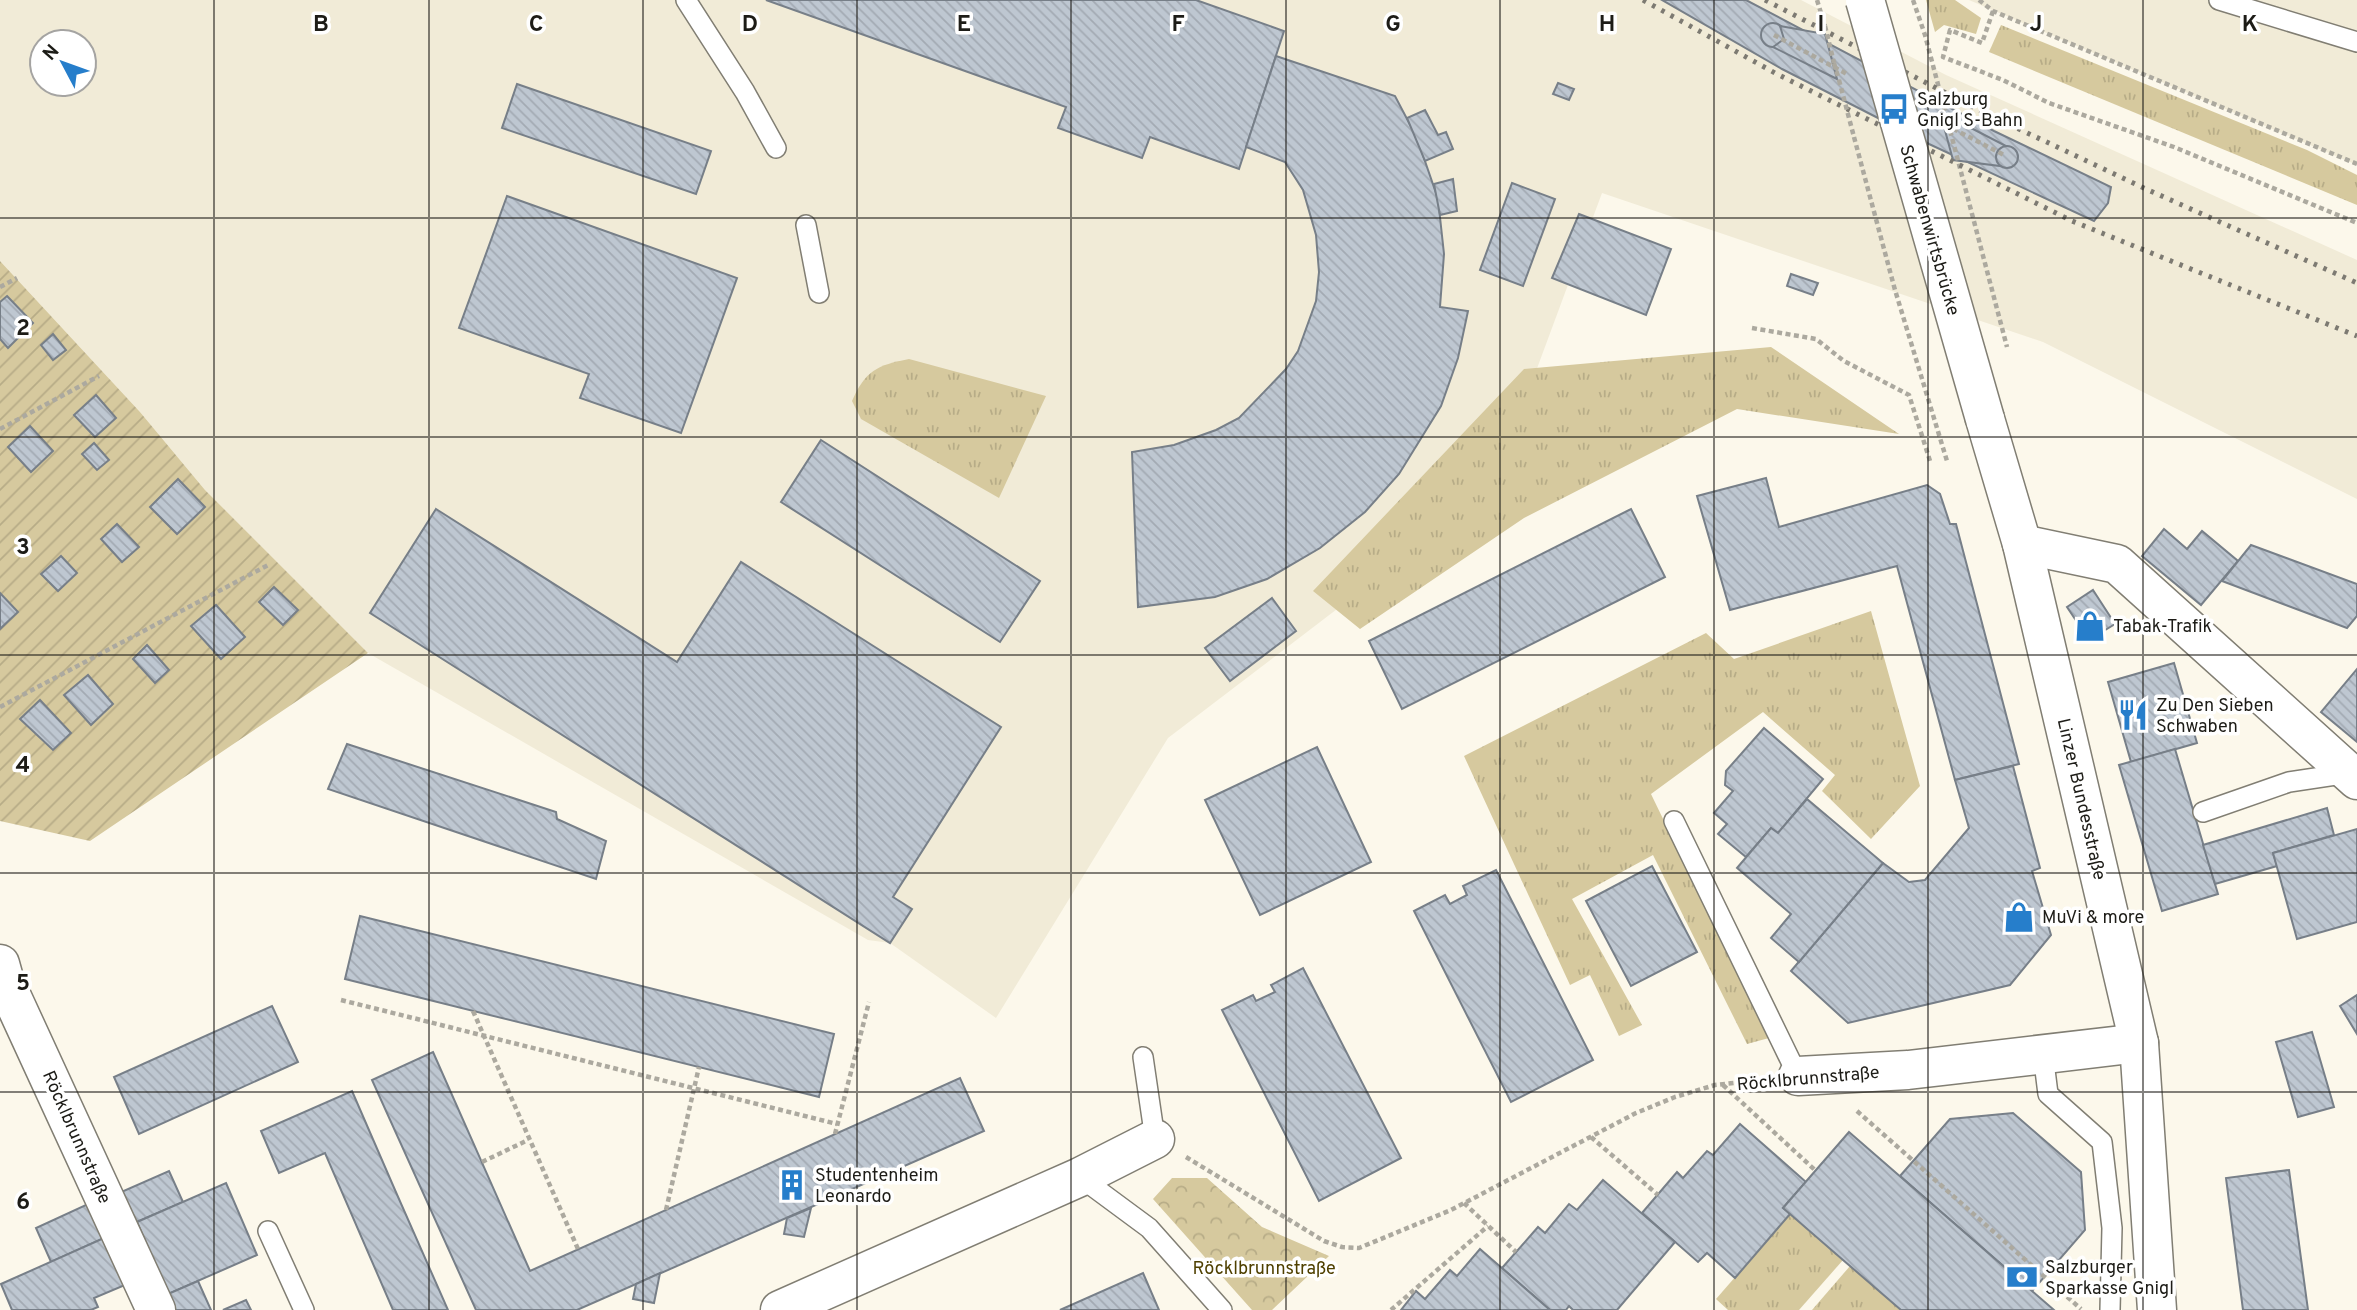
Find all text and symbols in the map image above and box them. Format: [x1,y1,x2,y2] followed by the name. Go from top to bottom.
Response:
[313,11,329,40] text: B
[529,11,543,40] text: C
[742,11,758,40] text: D
[957,11,971,40] text: E
[1171,11,1185,40] text: F
[1385,11,1401,40] text: G
[1599,11,1615,40] text: H
[1818,11,1824,40] text: I
[2030,11,2042,40] text: J
[2242,11,2258,40] text: K
[28,28,98,98] north arrow
[38,40,65,66] text: N
[1917,89,2023,133] place label: Salzburg Gnigl S-Bahn
[1877,92,1911,126] bus stop icon: Salzburg Gnigl S-Bahn
[1893,142,1964,318] street label: Schwabenwirtsbrücke
[16,315,30,344] text: 2
[16,534,30,563] text: 3
[2073,609,2107,643] shop icon: Tabak-Trafik
[2113,616,2212,639] place label: Tabak-Trafik
[2156,695,2274,739] place label: Zu Den Sieben Schwaben
[2116,698,2150,732] restaurant icon: Zu Den Sieben Schwaben
[2051,716,2110,883] street label: Linzer Bundesstraße
[16,752,30,781] text: 4
[2002,900,2036,934] shop icon: MuVi & more
[2042,907,2144,930] place label: MuVi & more
[16,970,30,999] text: 5
[1736,1062,1880,1097] street label: Röcklbrunnstraße
[36,1067,115,1208] street label: Röcklbrunnstraße
[815,1165,938,1209] place label: Studentenheim Leonardo
[775,1168,809,1202] building icon: Studentenheim Leonardo
[16,1189,30,1218] text: 6
[2045,1257,2174,1301] place label: Salzburger Sparkasse Gnigl
[1192,1258,1336,1281] park label: Röcklbrunnstraße
[2005,1260,2039,1294] bank icon: Salzburger Sparkasse Gnigl

